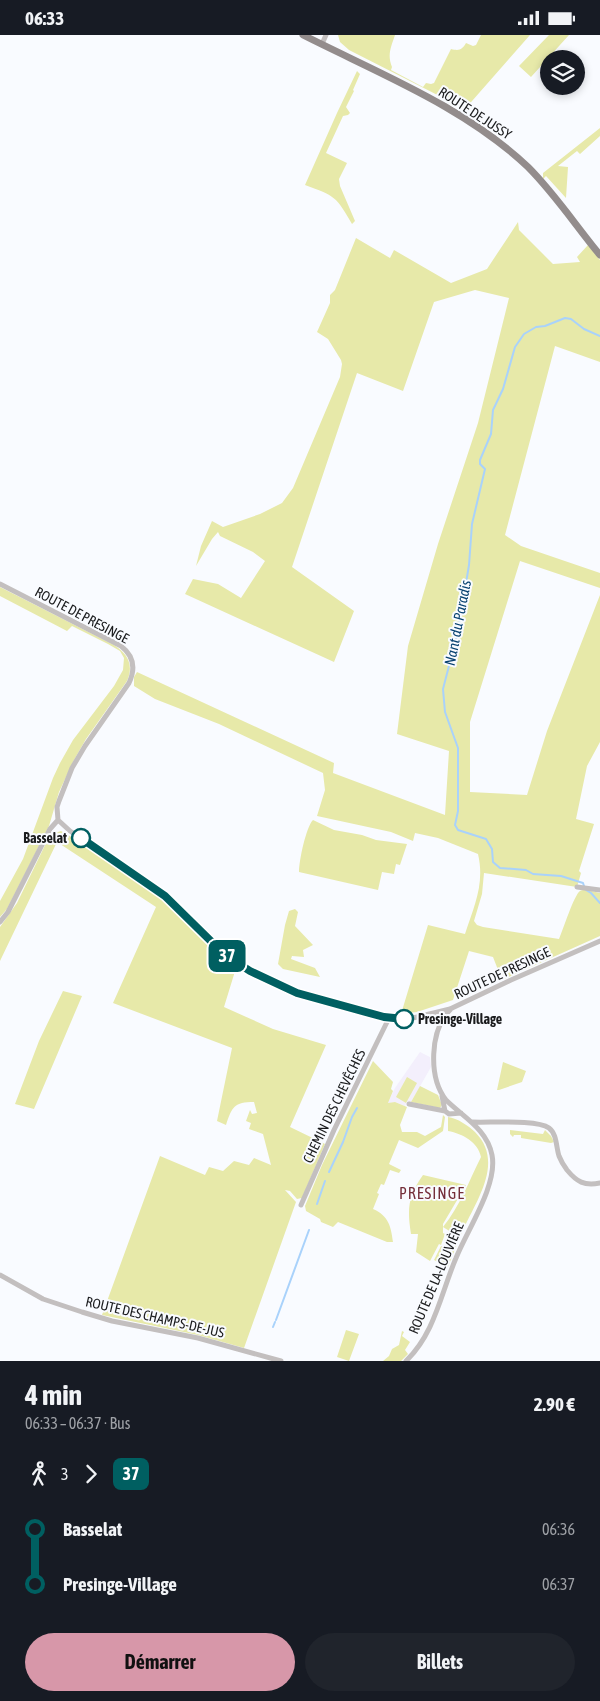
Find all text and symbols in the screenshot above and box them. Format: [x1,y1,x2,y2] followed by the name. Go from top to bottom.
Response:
[25,7,64,29] text: 06:33
[540,50,585,95] map controls
[540,50,585,95] button: layers
[436,83,515,143] street label: ROUTE DE JUSSY
[441,579,474,667] water label: Nant du Paradis
[32,584,132,646] street label: ROUTE DE PRESINGE
[71,828,91,848] marker: Basselat
[23,830,67,846] place label: Basselat
[204,940,250,972] line badge: 37
[452,944,553,1002] street label: ROUTE DE PRESINGE
[219,945,235,966] text: 37
[394,1009,414,1029] marker: Presinge-Village
[418,1011,502,1027] place label: Presinge-Village
[299,1046,369,1166] street label: CHEMIN DES CHEVÊCHES
[399,1184,465,1202] district label: PRESINGE
[405,1220,467,1336] street label: ROUTE DE LA-LOUVIÈRE
[84,1293,226,1341] street label: ROUTE DES CHAMPS-DE-JUS
[25,1379,82,1411] text: 4 min
[534,1393,575,1415] text: 2.90 €
[25,1414,130,1432] text: 06:33 – 06:37 · Bus
[25,1460,53,1488] icon: walk
[77,1460,105,1488] icon: forward
[123,1463,139,1484] text: 37
[61,1465,69,1483] text: 3
[63,1518,122,1540] text: Basselat
[542,1520,575,1538] text: 06:36
[63,1573,177,1595] text: Presinge-Village
[542,1575,575,1593] text: 06:37
[25,1633,295,1691] button: Démarrer
[305,1633,575,1691] button: Billets

